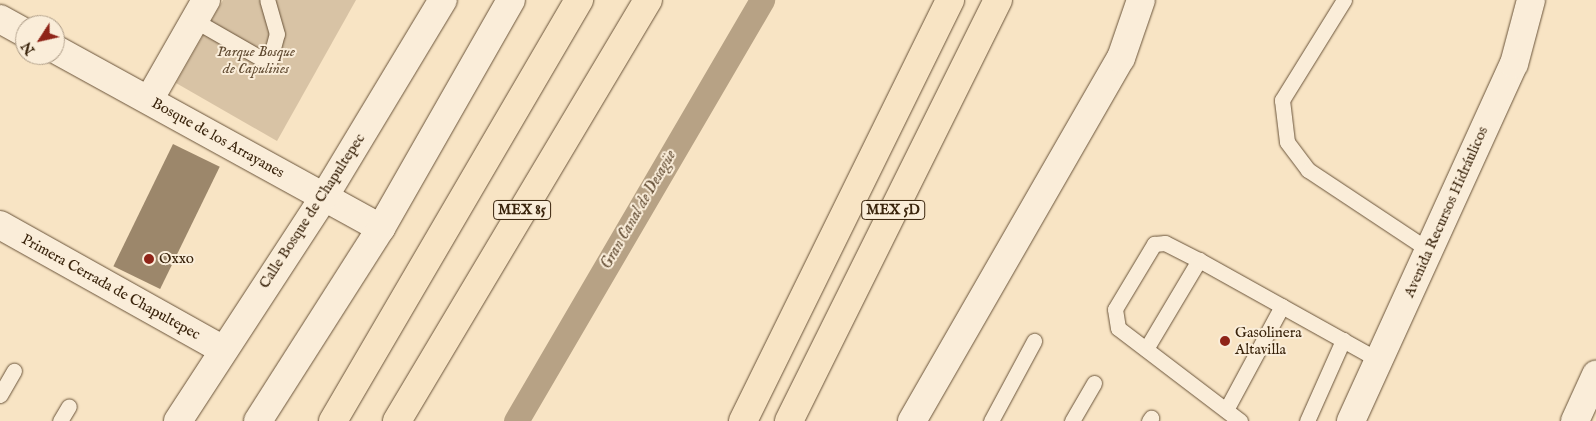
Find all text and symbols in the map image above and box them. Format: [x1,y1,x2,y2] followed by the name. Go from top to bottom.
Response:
[15,15,65,65] north arrow
[18,38,39,58] text: N
[217,42,295,77] park label: Parque Bosque de Capulines
[149,94,287,182] street label: Bosque de los Arrayanes
[1400,124,1492,300] street label: Avenida Recursos Hidráulicos
[255,130,369,292] street label: Calle Bosque de Chapultepec
[597,147,681,273] water label: Gran Canal de Desagüe
[492,198,552,222] road number: MEX 85
[860,198,926,222] road number: MEX 5D
[19,230,203,344] street label: Primera Cerrada de Chapultepec
[159,250,194,268] place label: Oxxo
[143,253,155,265] marker: Oxxo
[1235,323,1302,358] place label: Gasolinera Altavilla
[1219,335,1231,347] marker: Gasolinera Altavilla

